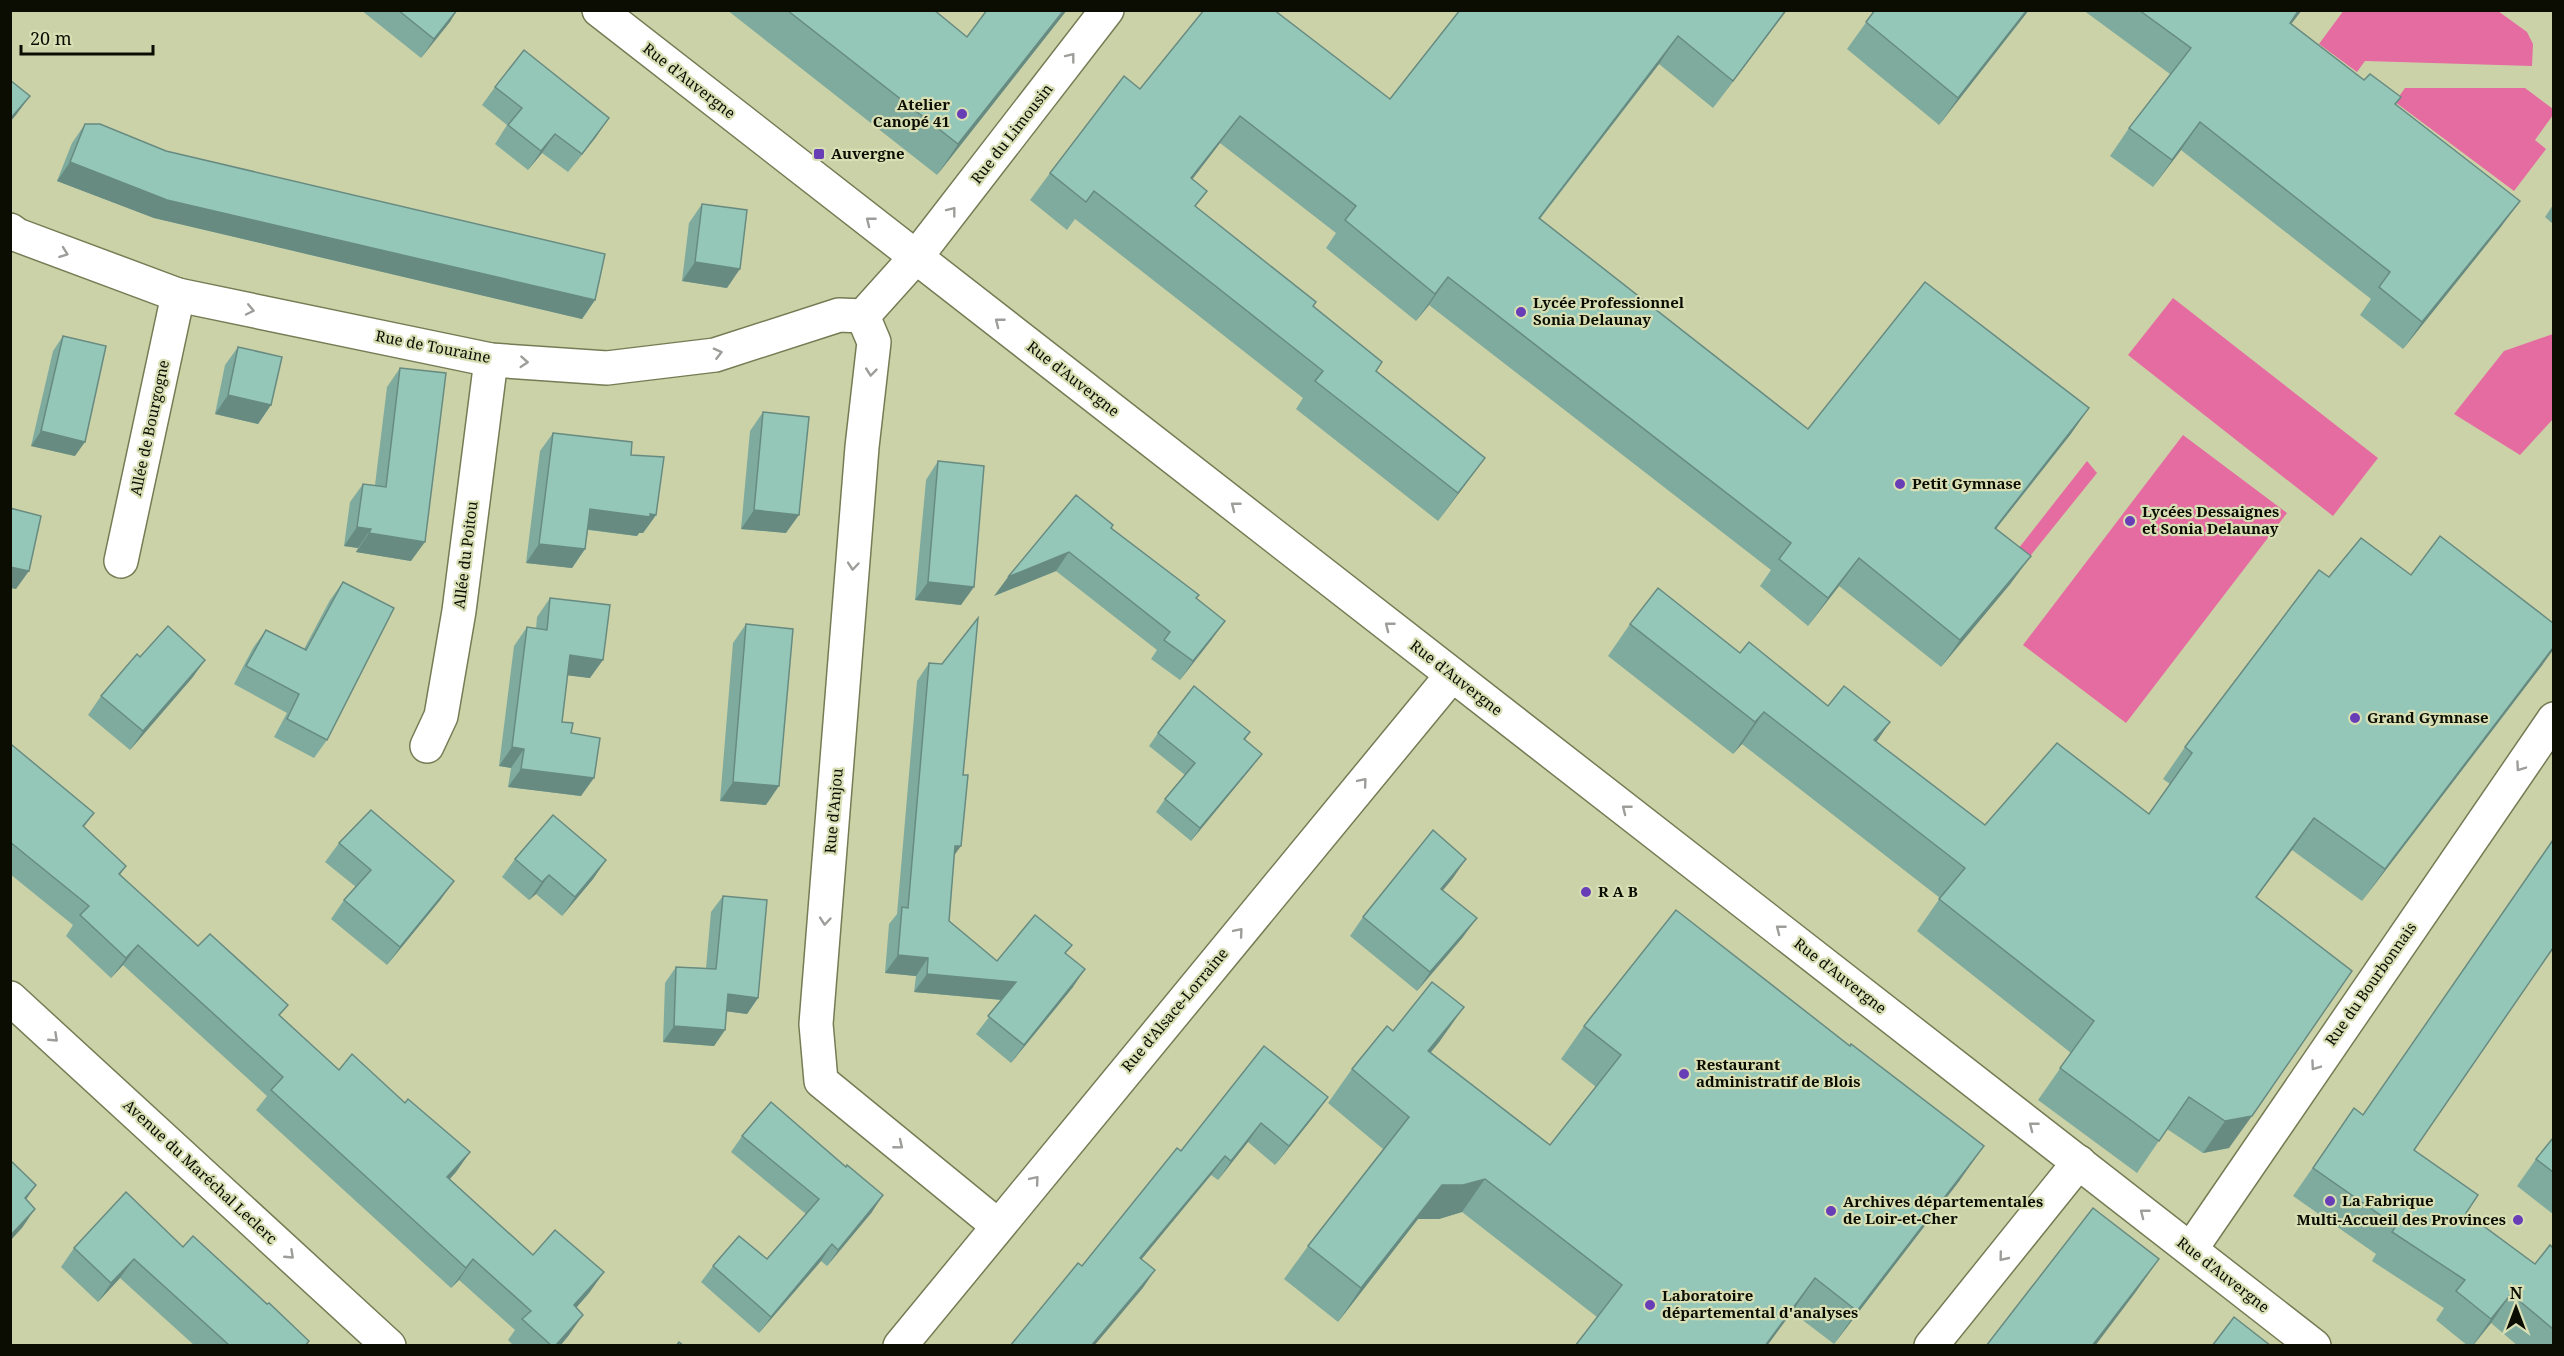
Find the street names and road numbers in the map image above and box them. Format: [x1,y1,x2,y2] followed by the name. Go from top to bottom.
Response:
[639,38,740,123] street label: Rue d'Auvergne
[966,79,1057,187] street label: Rue du Limousin
[374,325,492,367] street label: Rue de Touraine
[1023,336,1124,421] street label: Rue d'Auvergne
[125,358,173,498] street label: Allée de Bourgogne
[448,499,482,610] street label: Allée du Poitou
[1406,635,1507,720] street label: Rue d'Auvergne
[819,767,847,854] street label: Rue d'Anjou
[2320,918,2420,1049] street label: Rue du Bourbonnais
[1790,933,1891,1018] street label: Rue d'Auvergne
[1116,943,1232,1075] street label: Rue d'Alsace-Lorraine
[119,1095,282,1248] street label: Avenue du Maréchal Leclerc
[2173,1232,2274,1317] street label: Rue d'Auvergne

